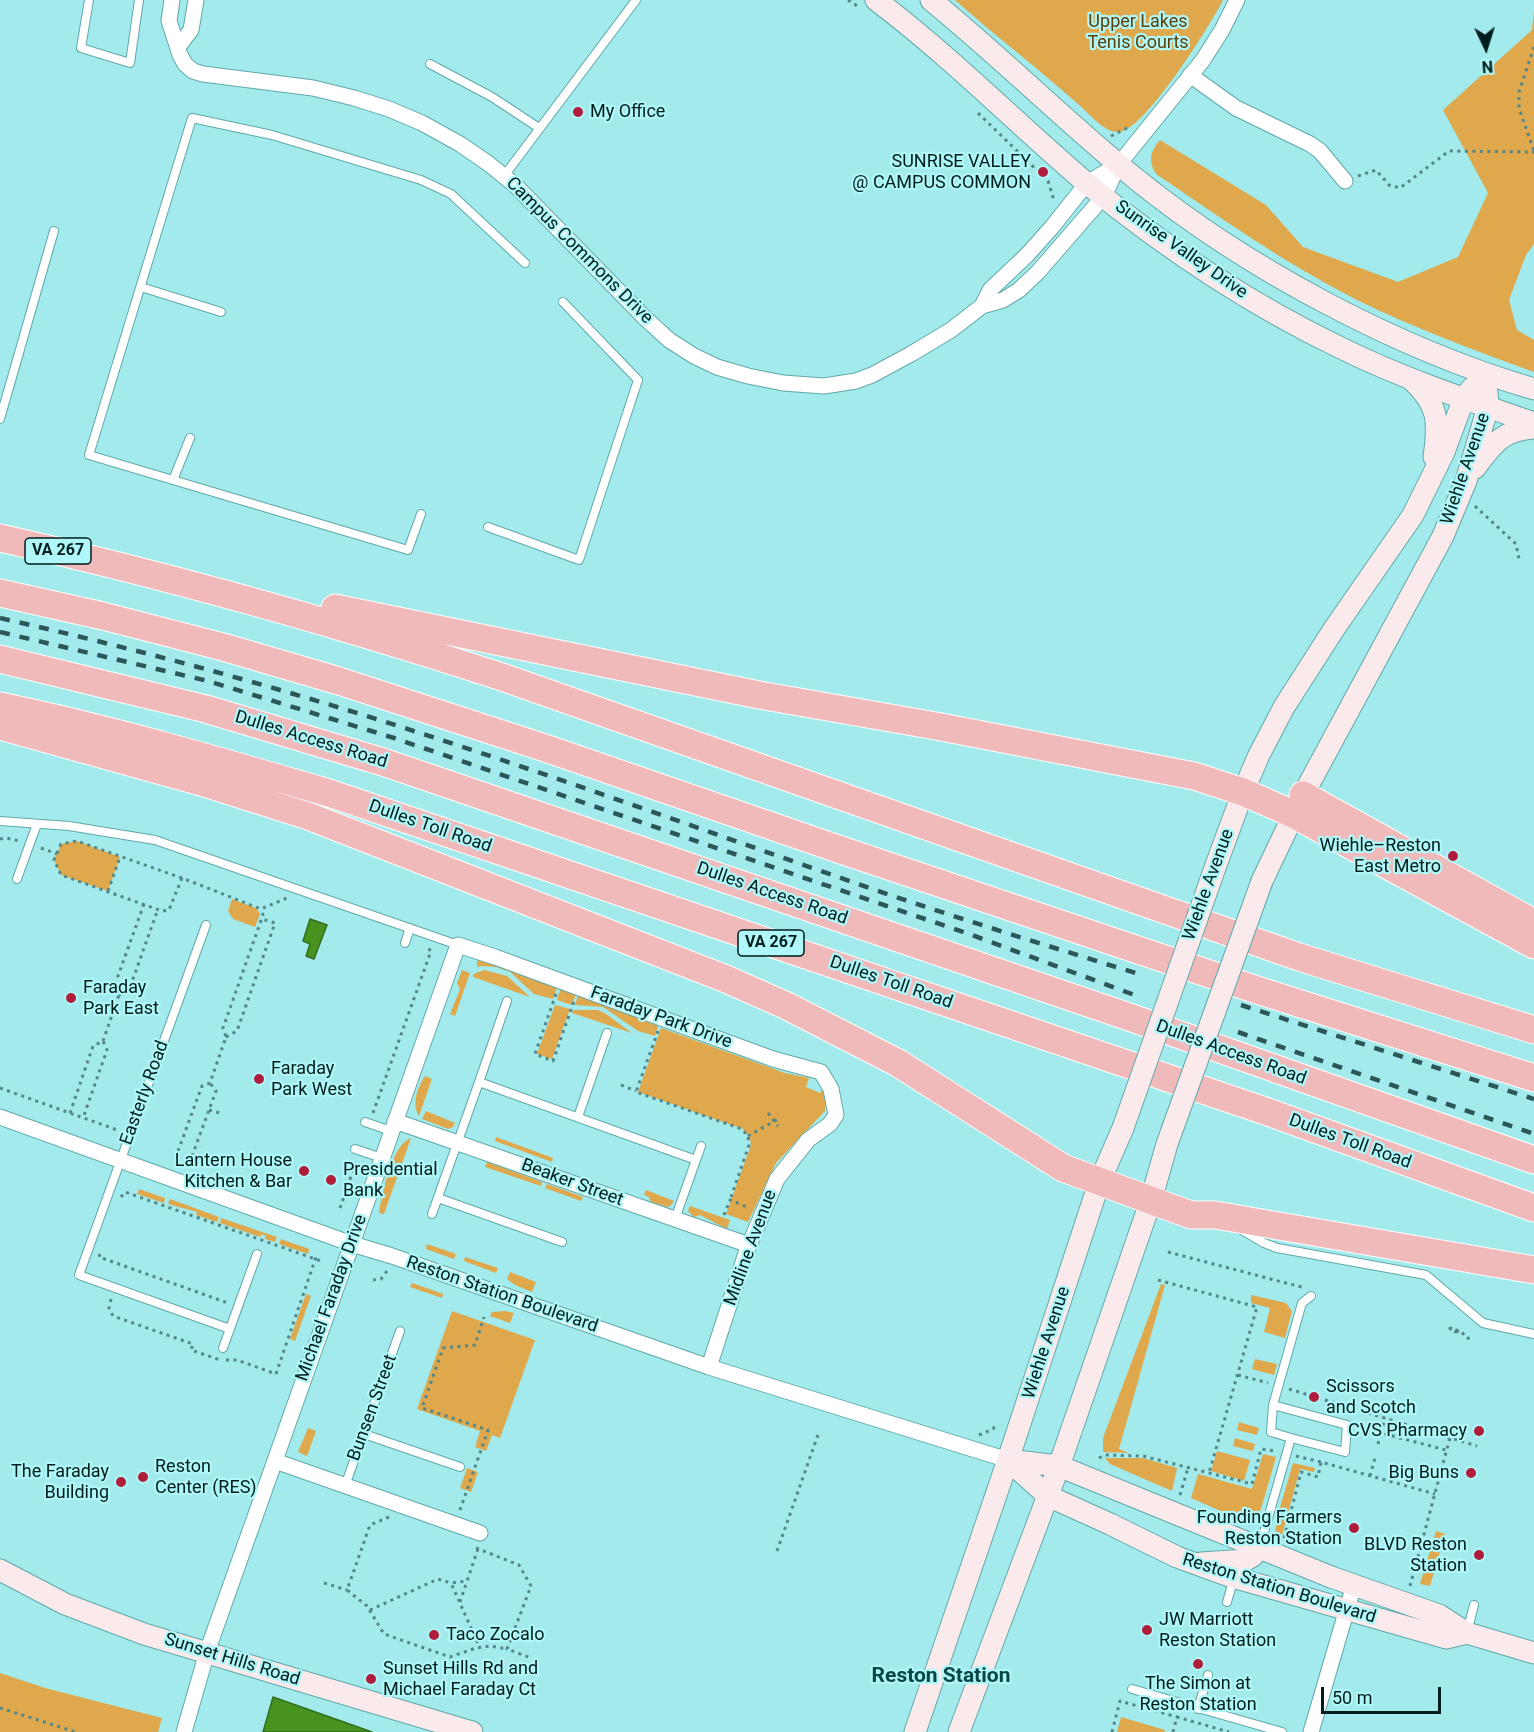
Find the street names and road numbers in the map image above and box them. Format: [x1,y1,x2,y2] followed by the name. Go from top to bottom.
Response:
[501,173,657,329] street label: Campus Commons Drive
[1111,196,1251,304] street label: Sunrise Valley Drive
[1437,410,1495,528] street label: Wiehle Avenue
[25,538,91,564] road number: VA 267
[232,707,390,773] street label: Dulles Access Road
[366,796,494,858] street label: Dulles Toll Road
[1179,826,1239,944] street label: Wiehle Avenue
[694,858,850,930] street label: Dulles Access Road
[738,930,804,956] road number: VA 267
[827,952,955,1014] street label: Dulles Toll Road
[587,982,735,1054] street label: Faraday Park Drive
[1153,1016,1309,1090] street label: Dulles Access Road
[116,1038,174,1148] street label: Easterly Road
[1286,1110,1414,1174] street label: Dulles Toll Road
[518,1155,626,1211] street label: Beaker Street
[720,1187,782,1309] street label: Midline Avenue
[292,1212,372,1384] street label: Michael Faraday Drive
[403,1252,601,1338] street label: Reston Station Boulevard
[1019,1284,1075,1402] street label: Wiehle Avenue
[344,1352,402,1464] street label: Bunsen Street
[1180,1549,1378,1629] street label: Reston Station Boulevard
[162,1629,302,1691] street label: Sunset Hills Road

